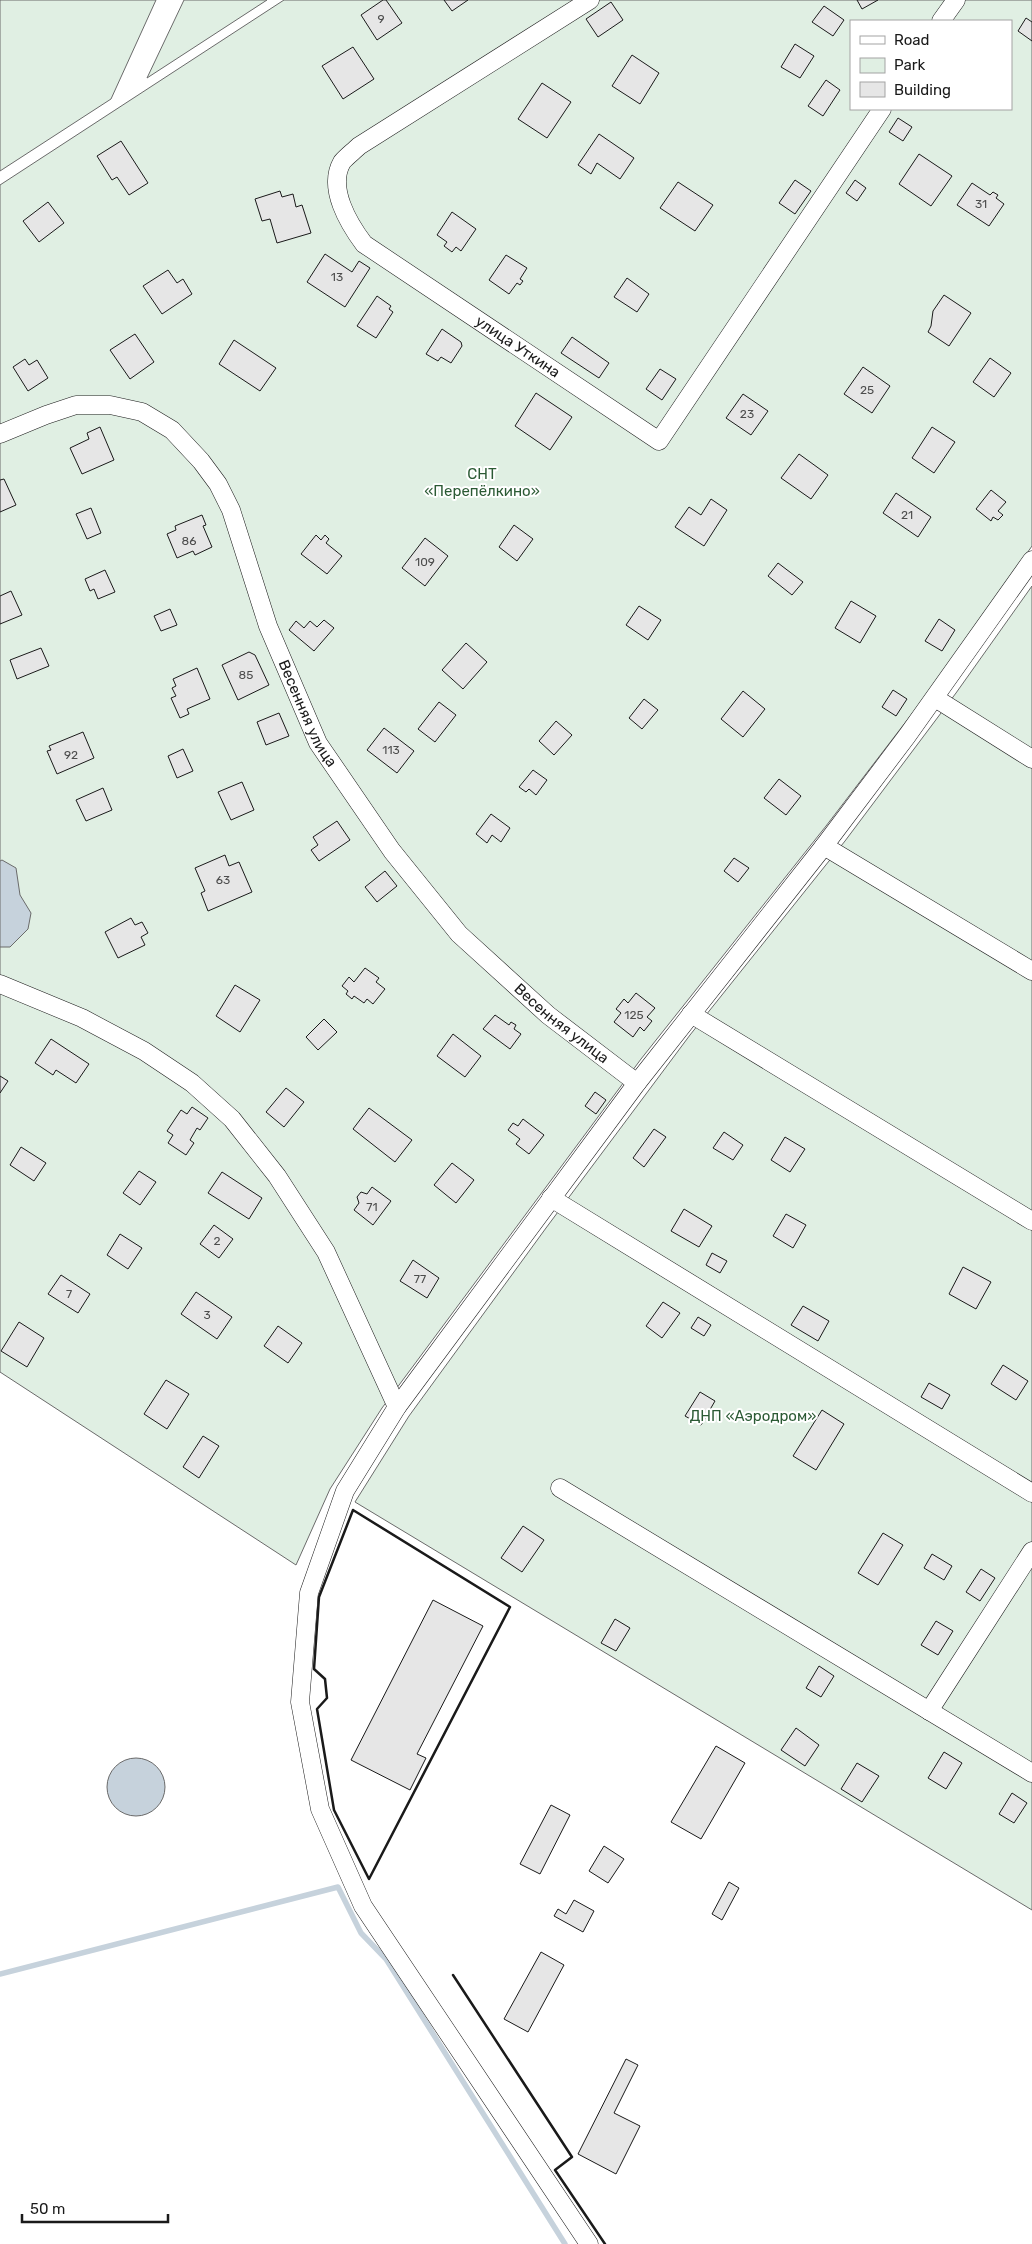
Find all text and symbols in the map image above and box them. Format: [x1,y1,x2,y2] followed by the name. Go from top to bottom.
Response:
[377,12,385,26] house number: 9
[850,20,1012,110] legend
[894,31,930,49] text: Road
[894,56,925,74] text: Park
[894,81,951,99] text: Building
[975,197,987,211] house number: 31
[331,270,343,284] house number: 13
[472,312,564,381] street label: улица Уткина
[860,383,874,397] house number: 25
[740,407,754,421] house number: 23
[424,465,540,500] park label: СНТ «Перепёлкино»
[901,508,913,522] house number: 21
[182,534,196,548] house number: 86
[415,555,435,569] house number: 109
[275,657,341,770] street label: Весенняя улица
[239,668,253,682] house number: 85
[382,743,400,757] house number: 113
[64,748,78,762] house number: 92
[216,873,230,887] house number: 63
[511,980,612,1067] street label: Весенняя улица
[624,1008,644,1022] house number: 125
[366,1200,378,1214] house number: 71
[213,1234,221,1248] house number: 2
[414,1272,426,1286] house number: 77
[66,1287,72,1301] house number: 7
[203,1308,211,1322] house number: 3
[690,1407,816,1425] park label: ДНП «Аэродром»
[22,2192,169,2224] scale bar
[30,2200,65,2218] text: 50 m

